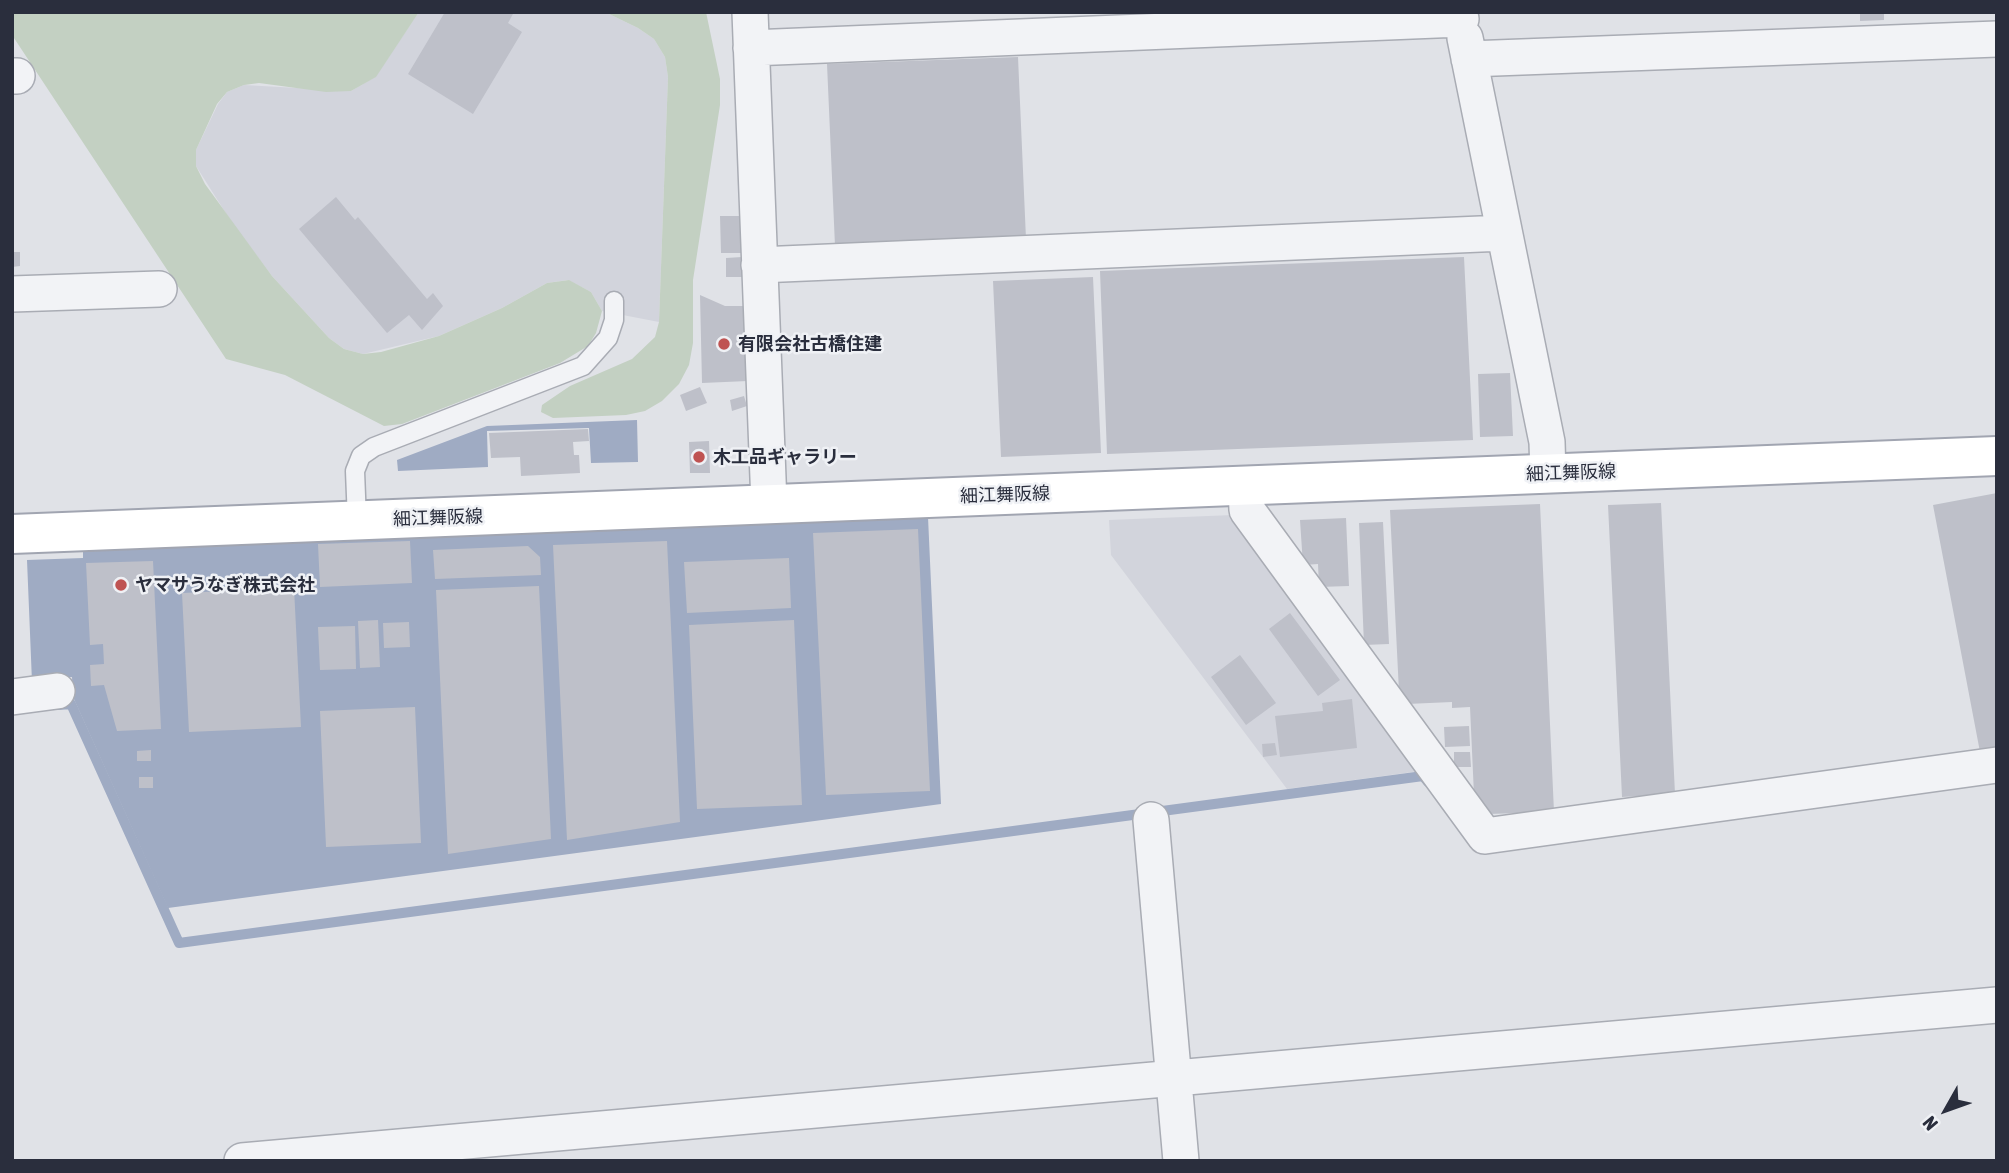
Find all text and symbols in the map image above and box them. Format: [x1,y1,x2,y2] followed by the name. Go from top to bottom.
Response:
[738,333,882,355] place label: 有限会社古橋住建
[716,336,732,352] marker: 有限会社古橋住建
[713,446,857,468] place label: 木工品ギャラリー
[691,449,707,465] marker: 木工品ギャラリー
[1526,461,1616,485] street label: 細江舞阪線
[960,483,1050,507] street label: 細江舞阪線
[393,506,483,530] street label: 細江舞阪線
[135,574,315,596] place label: ヤマサうなぎ株式会社
[113,577,129,593] marker: ヤマサうなぎ株式会社
[1911,1075,1981,1145] north arrow
[1918,1112,1942,1135] text: N

